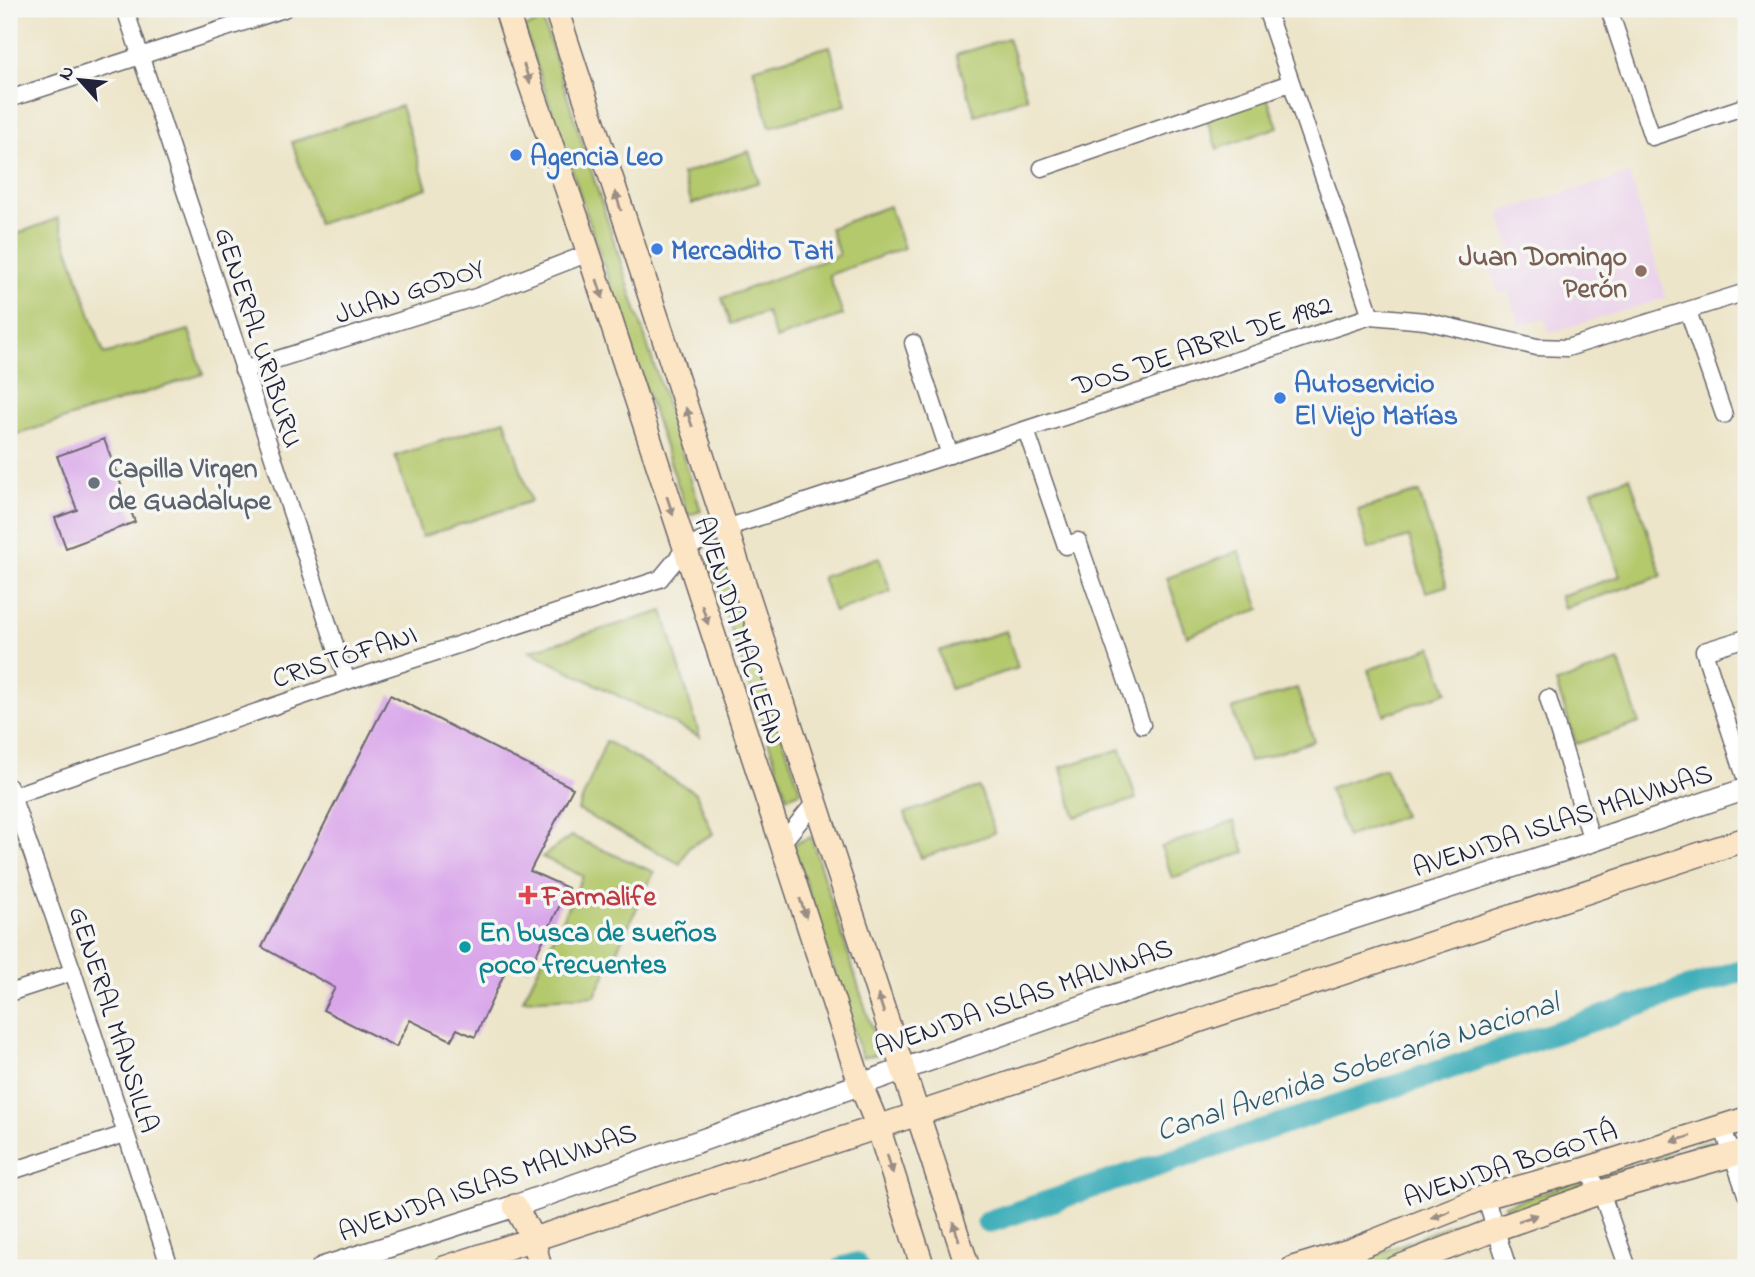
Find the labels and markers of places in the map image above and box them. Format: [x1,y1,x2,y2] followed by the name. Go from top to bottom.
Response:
[530,138,663,180] place label: Agencia Leo
[508,147,524,163] marker: Agencia Leo
[671,232,834,273] place label: Mercadito Tati
[1459,238,1627,311] place label: Juan Domingo Perón
[649,241,665,257] marker: Mercadito Tati
[1633,263,1649,279] marker: Juan Domingo Perón
[1294,365,1458,438] place label: Autoservicio El Viejo Matías
[1272,390,1288,406] marker: Autoservicio El Viejo Matías
[108,450,273,523] place label: Capilla Virgen de Guadalupe
[86,475,102,491] marker: Capilla Virgen de Guadalupe
[540,878,658,919] place label: Farmalife
[520,887,536,903] marker: Farmalife
[479,914,717,987] place label: En busca de sueños poco frecuentes
[457,939,473,955] marker: En busca de sueños poco frecuentes

